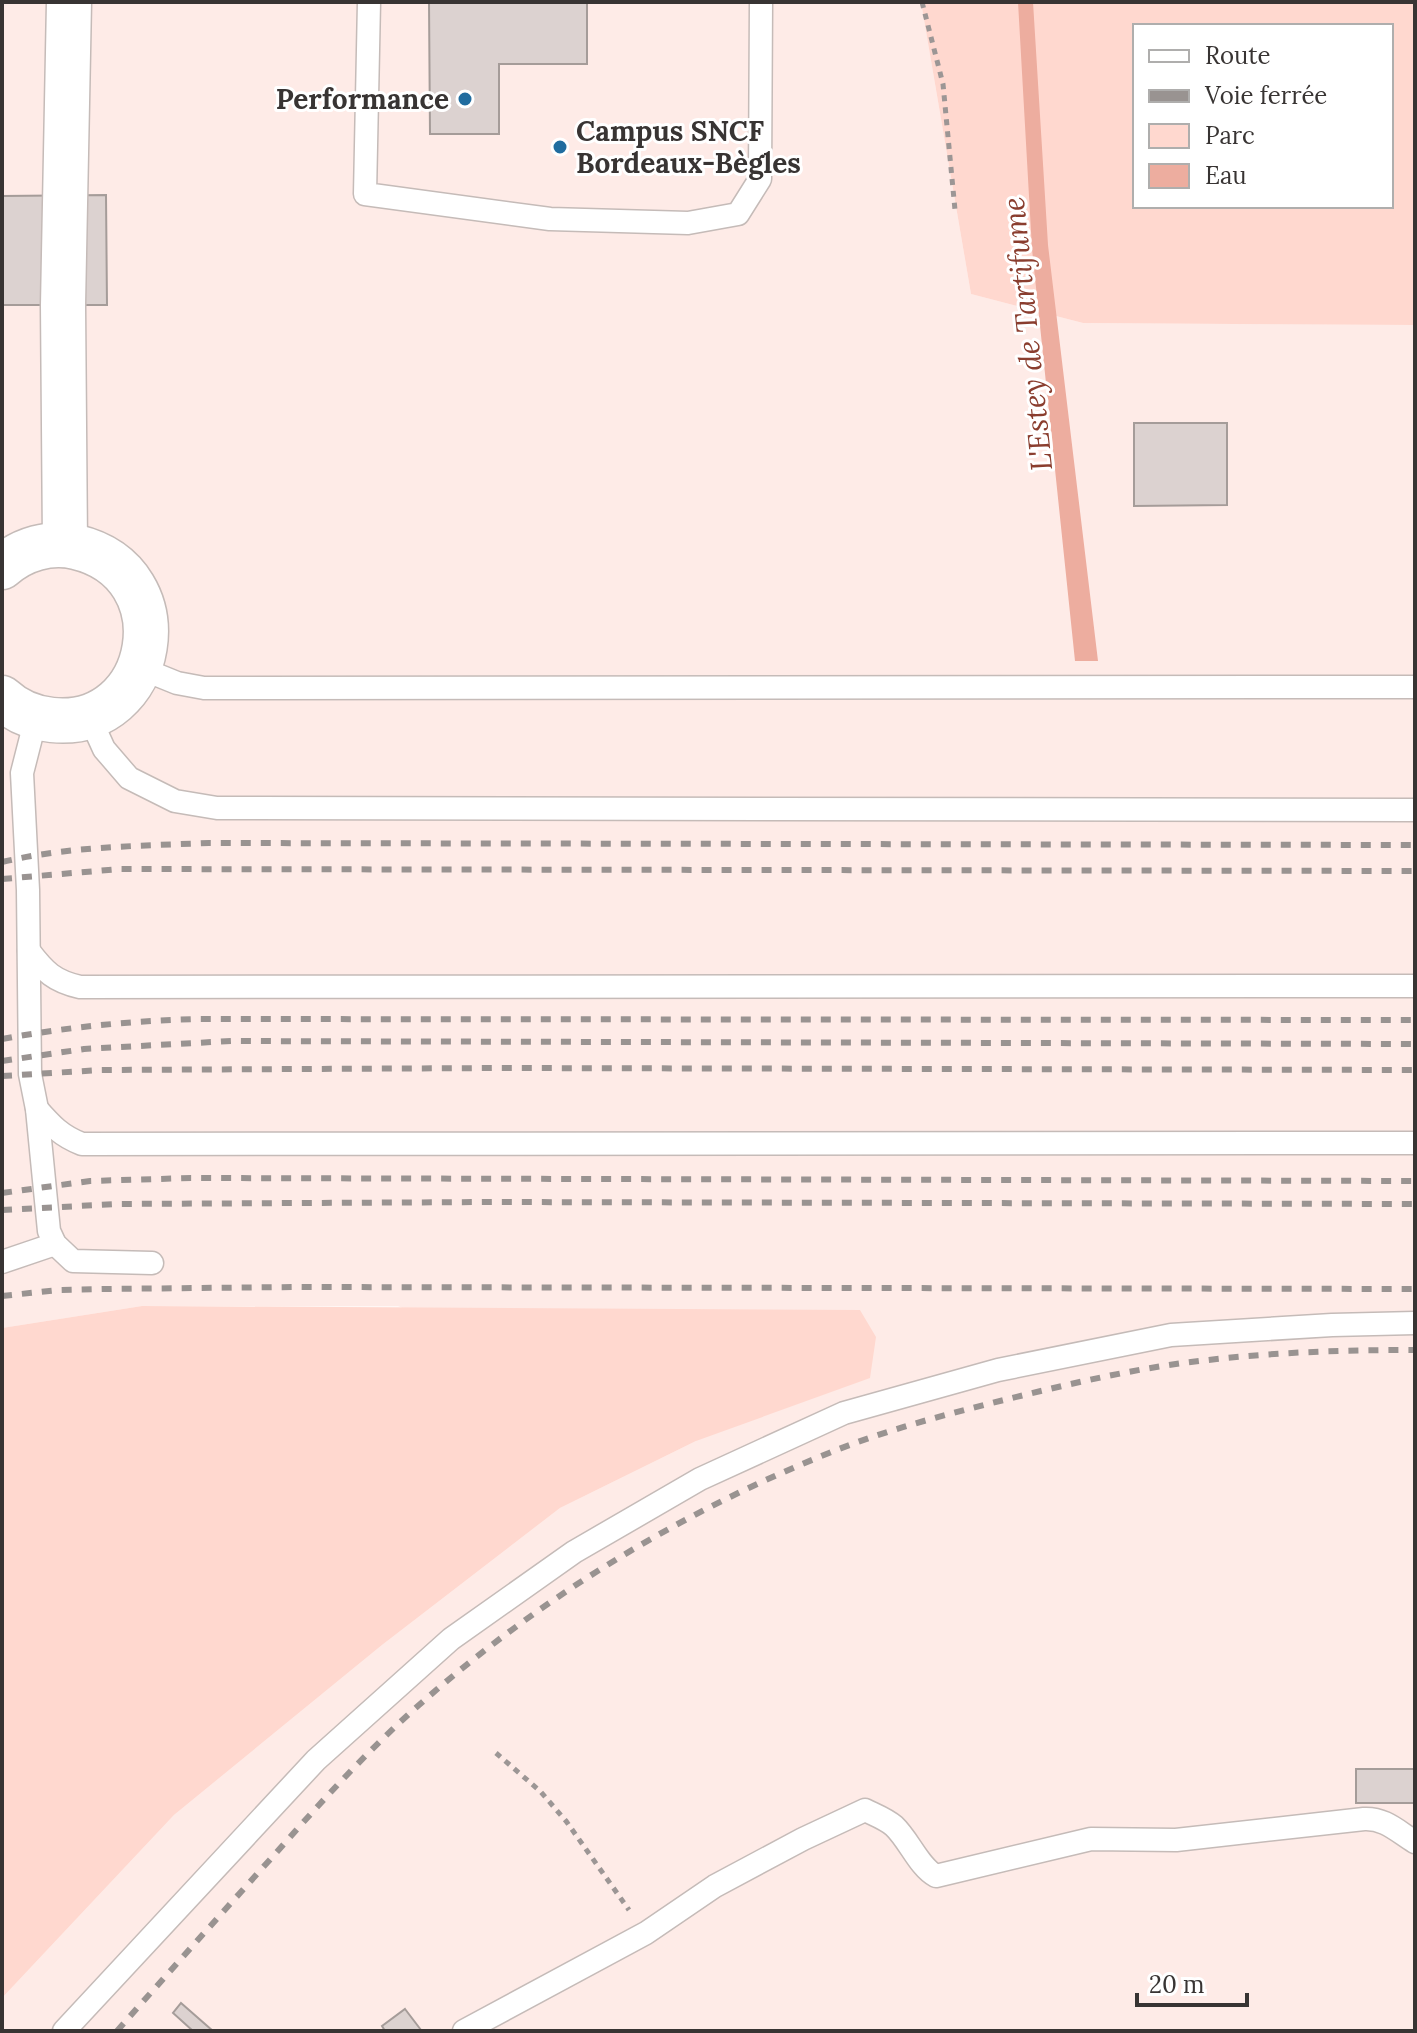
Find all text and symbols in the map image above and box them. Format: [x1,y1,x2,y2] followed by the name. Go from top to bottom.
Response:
[1133,24,1393,208] legend
[1205,40,1271,71] text: Route
[1204,80,1327,111] text: Voie ferrée
[276,81,449,117] place label: Performance
[456,90,474,108] marker: Performance
[576,113,801,181] place label: Campus SNCF Bordeaux-Bègles
[1205,120,1255,151] text: Parc
[551,138,569,156] marker: Campus SNCF Bordeaux-Bègles
[1205,160,1247,191] text: Eau
[994,195,1060,473] water label: L'Estey de Tartifume
[1137,1957,1247,2007] scale bar
[1149,1969,1205,2000] text: 20 m

